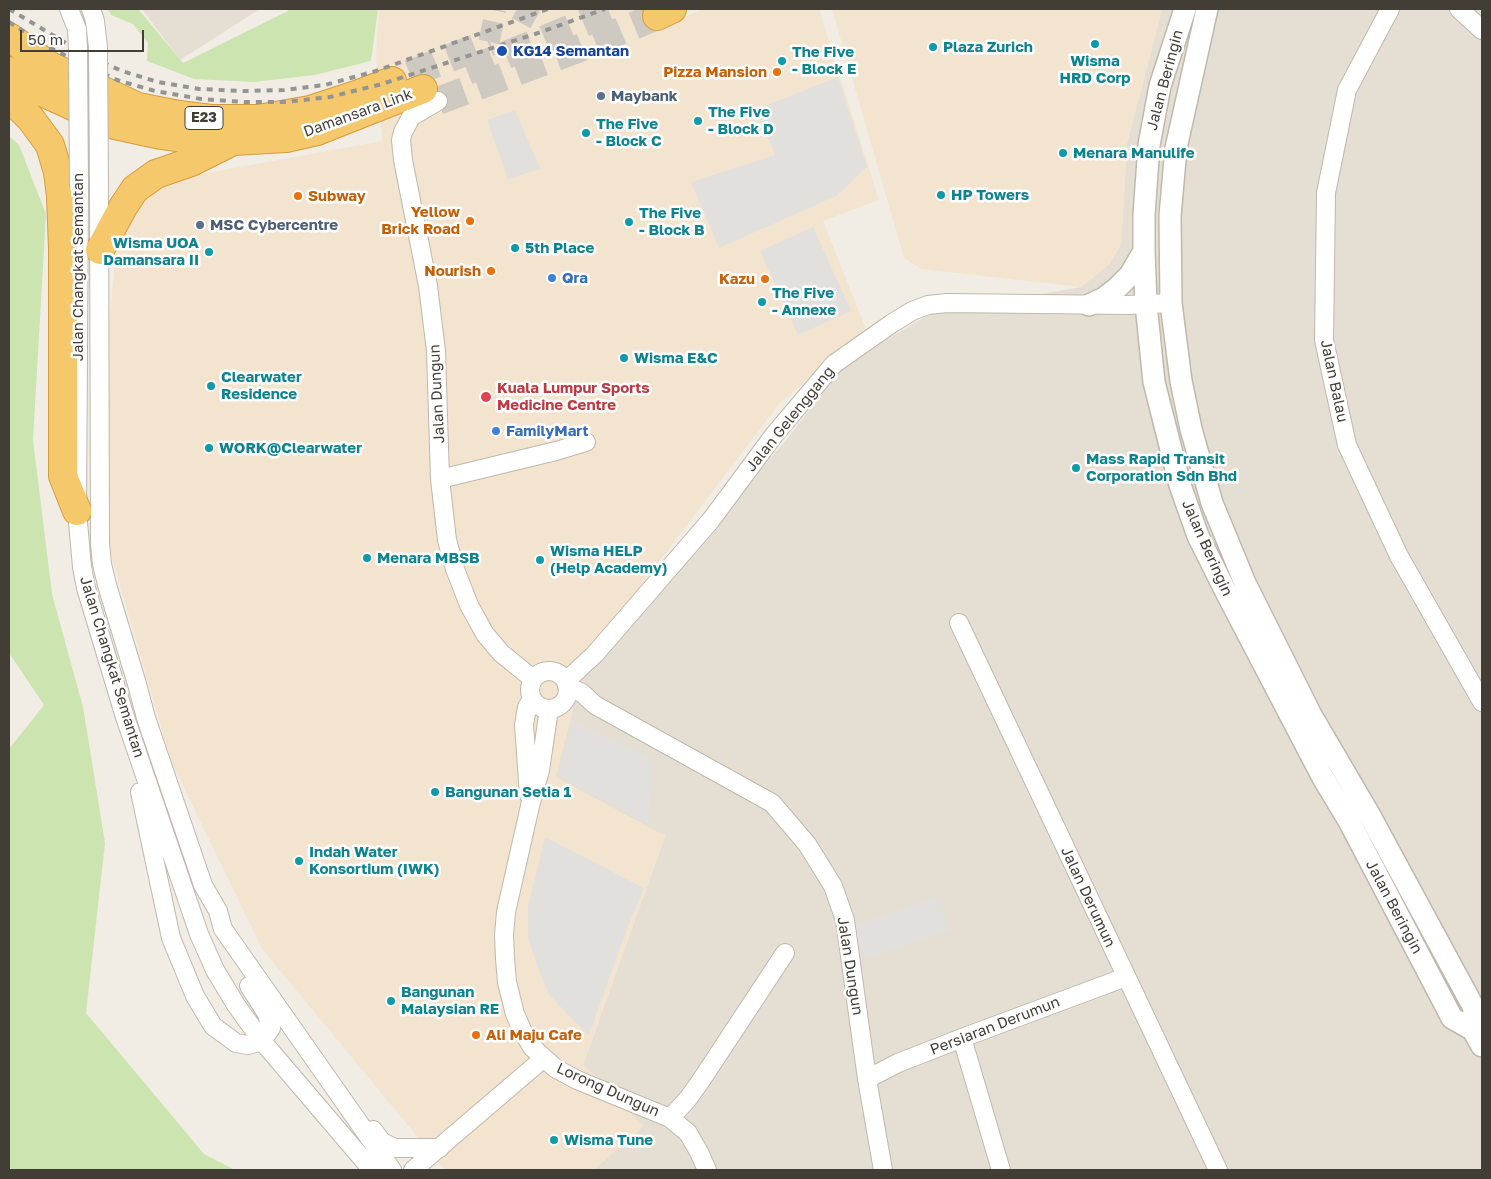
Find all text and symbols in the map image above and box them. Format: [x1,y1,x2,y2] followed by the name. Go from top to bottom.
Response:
[22,20,146,52] scale bar
[1143,28,1187,132] street label: Jalan Beringin
[28,30,63,48] text: 50 m
[943,38,1033,56] place label: Plaza Zurich
[1089,38,1101,50] marker: Wisma HRD Corp
[927,41,939,53] marker: Plaza Zurich
[513,42,629,60] place label: KG14 Semantan
[792,43,856,78] place label: The Five - Block E
[495,44,509,58] marker: KG14 Semantan
[1059,52,1131,87] place label: Wisma HRD Corp
[776,55,788,67] marker: The Five - Block E
[663,63,767,81] place label: Pizza Mansion
[771,66,783,78] marker: Pizza Mansion
[301,85,415,141] street label: Damansara Link
[611,87,678,105] place label: Maybank
[595,90,607,102] marker: Maybank
[708,103,774,138] place label: The Five - Block D
[185,106,223,130] road number: E23
[596,115,662,150] place label: The Five - Block C
[692,115,704,127] marker: The Five - Block D
[580,127,592,139] marker: The Five - Block C
[1073,144,1194,162] place label: Menara Manulife
[1057,147,1069,159] marker: Menara Manulife
[69,173,87,361] street label: Jalan Changkat Semantan
[951,186,1029,204] place label: HP Towers
[308,187,366,205] place label: Subway
[935,189,947,201] marker: HP Towers
[292,190,304,202] marker: Subway
[381,203,460,238] place label: Yellow Brick Road
[639,204,705,239] place label: The Five - Block B
[464,215,476,227] marker: Yellow Brick Road
[210,216,338,234] place label: MSC Cybercentre
[623,216,635,228] marker: The Five - Block B
[194,219,206,231] marker: MSC Cybercentre
[103,234,199,269] place label: Wisma UOA Damansara II
[525,239,594,257] place label: 5th Place
[509,242,521,254] marker: 5th Place
[203,246,215,258] marker: Wisma UOA Damansara II
[424,262,481,280] place label: Nourish
[485,265,497,277] marker: Nourish
[562,269,588,287] place label: Qra
[719,270,755,288] place label: Kazu
[546,272,558,284] marker: Qra
[759,273,771,285] marker: Kazu
[772,284,836,319] place label: The Five - Annexe
[756,296,768,308] marker: The Five - Annexe
[1316,338,1352,424] street label: Jalan Balau
[425,344,449,444] street label: Jalan Dungun
[634,349,718,367] place label: Wisma E&C
[618,352,630,364] marker: Wisma E&C
[742,363,838,475] street label: Jalan Gelenggang
[221,368,302,403] place label: Clearwater Residence
[497,379,650,414] place label: Kuala Lumpur Sports Medicine Centre
[205,380,217,392] marker: Clearwater Residence
[479,390,493,404] marker: Kuala Lumpur Sports Medicine Centre
[506,422,588,440] place label: FamilyMart
[490,425,502,437] marker: FamilyMart
[219,439,362,457] place label: WORK@Clearwater
[203,442,215,454] marker: WORK@Clearwater
[1086,450,1237,485] place label: Mass Rapid Transit Corporation Sdn Bhd
[1070,462,1082,474] marker: Mass Rapid Transit Corporation Sdn Bhd
[1178,497,1236,599] street label: Jalan Beringin
[550,542,667,577] place label: Wisma HELP (Help Academy)
[377,549,480,567] place label: Menara MBSB
[361,552,373,564] marker: Menara MBSB
[534,554,546,566] marker: Wisma HELP (Help Academy)
[76,574,148,760] street label: Jalan Changkat Semantan
[445,783,571,801] place label: Bangunan Setia 1
[429,786,441,798] marker: Bangunan Setia 1
[309,843,439,878] place label: Indah Water Konsortium (IWK)
[1057,844,1119,950] street label: Jalan Derumun
[293,855,305,867] marker: Indah Water Konsortium (IWK)
[1362,857,1426,957] street label: Jalan Beringin
[833,916,867,1016] street label: Jalan Dungun
[401,983,499,1018] place label: Bangunan Malaysian RE
[928,993,1062,1059] street label: Persiaran Derumun
[385,995,397,1007] marker: Bangunan Malaysian RE
[486,1026,582,1044] place label: Ali Maju Cafe
[470,1029,482,1041] marker: Ali Maju Cafe
[554,1059,662,1121] street label: Lorong Dungun
[564,1131,653,1149] place label: Wisma Tune
[548,1134,560,1146] marker: Wisma Tune

